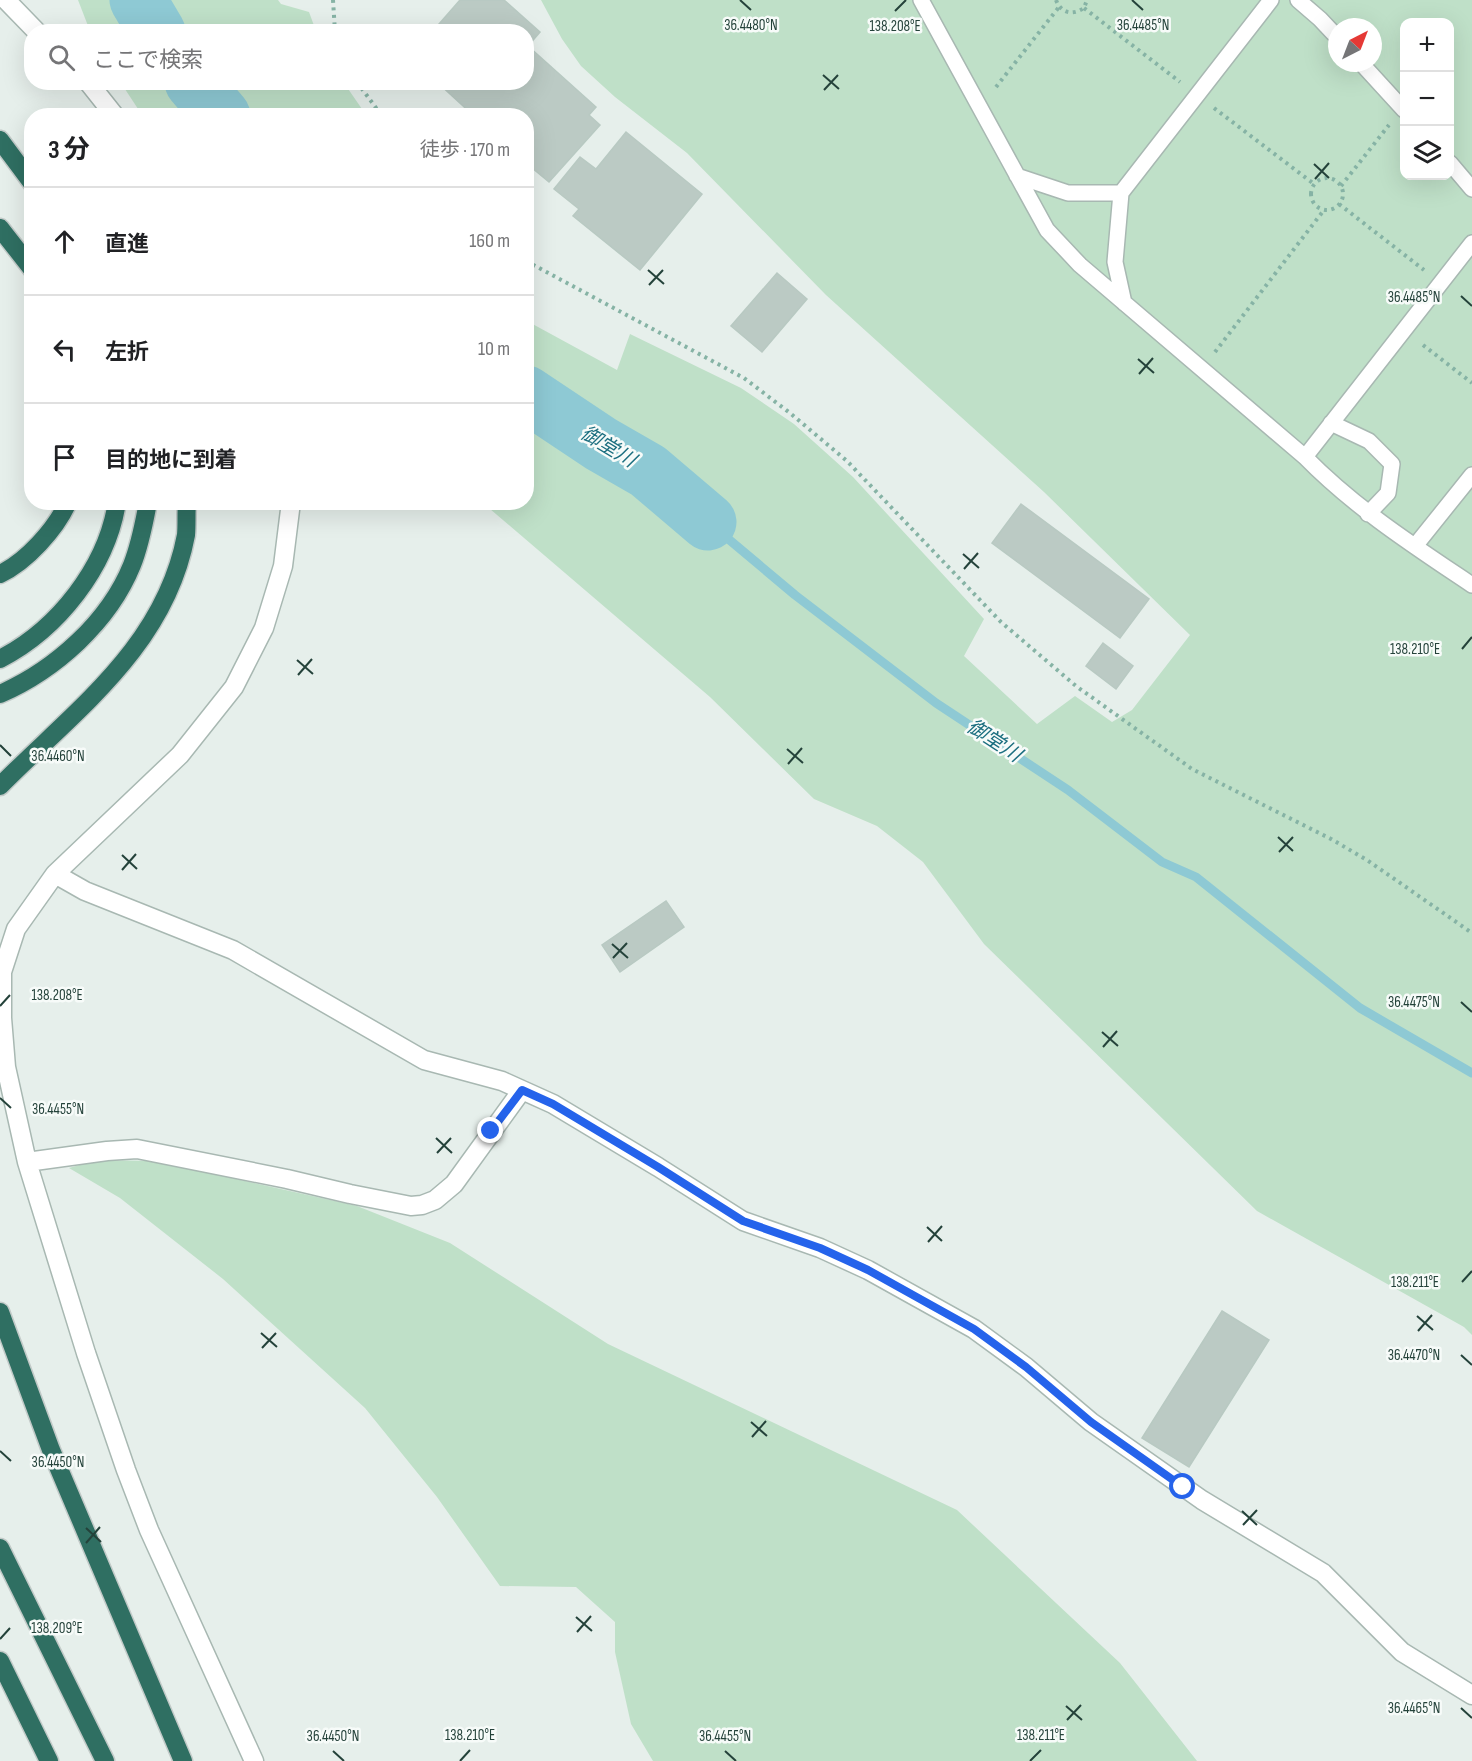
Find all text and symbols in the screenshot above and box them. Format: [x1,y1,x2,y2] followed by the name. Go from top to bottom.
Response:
[724,16,778,35] text: 36.4480°N
[1117,16,1169,35] text: 36.4485°N
[869,17,921,36] text: 138.208°E
[1328,18,1382,72] north arrow
[1400,18,1454,180] map controls
[1400,18,1454,72] button: +
[24,24,534,90] search box
[45,41,78,74] icon: search
[93,47,203,74] text: ここで検索
[1400,72,1454,126] button: −
[1400,126,1454,180] button: layers
[48,135,90,166] text: 3 分
[420,138,510,162] text: 徒歩 · 170 m
[48,225,81,258] icon: ahead
[469,229,510,253] text: 160 m
[105,231,149,258] text: 直進
[1388,288,1440,307] text: 36.4485°N
[48,333,81,366] icon: left
[478,337,510,361] text: 10 m
[105,339,149,366] text: 左折
[576,421,642,474] water label: 御堂川
[48,441,81,474] icon: arrive
[105,447,237,474] text: 目的地に到着
[1390,640,1440,659] text: 138.210°E
[962,715,1027,768] water label: 御堂川
[31,747,85,766] text: 36.4460°N
[31,986,83,1005] text: 138.208°E
[1388,993,1440,1012] text: 36.4475°N
[32,1100,84,1119] text: 36.4455°N
[477,1117,503,1143] route end
[1391,1273,1439,1292] text: 138.211°E
[1388,1346,1440,1365] text: 36.4470°N
[32,1453,84,1472] text: 36.4450°N
[1169,1473,1195,1499] route start
[31,1619,83,1638] text: 138.209°E
[1388,1699,1440,1718] text: 36.4465°N
[445,1726,495,1745] text: 138.210°E
[1017,1726,1065,1745] text: 138.211°E
[307,1727,359,1746] text: 36.4450°N
[699,1727,751,1746] text: 36.4455°N

